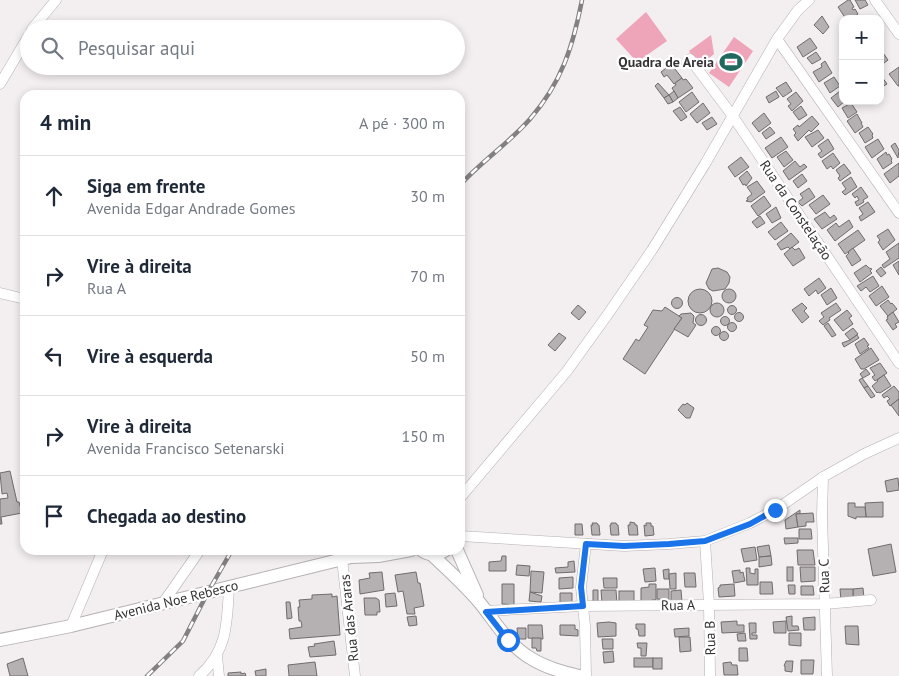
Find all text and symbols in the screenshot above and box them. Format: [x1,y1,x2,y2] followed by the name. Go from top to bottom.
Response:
[839,15,884,105] map controls
[839,15,884,60] button: +
[20,20,465,75] search box
[38,34,66,62] icon: search
[78,36,195,60] text: Pesquisar aqui
[718,49,744,75] sports icon: Quadra de Areia
[618,53,714,71] place label: Quadra de Areia
[839,60,884,105] button: −
[40,109,91,136] text: 4 min
[359,113,445,133] text: A pé · 300 m
[756,157,836,263] street label: Rua da Constelação
[87,174,205,198] text: Siga em frente
[40,182,68,210] icon: ahead
[410,186,445,206] text: 30 m
[87,198,296,218] text: Avenida Edgar Andrade Gomes
[87,254,192,278] text: Vire à direita
[40,262,68,290] icon: right
[410,266,445,286] text: 70 m
[87,278,126,298] text: Rua A
[40,342,68,370] icon: left
[87,344,213,368] text: Vire à esquerda
[410,346,445,366] text: 50 m
[87,414,192,438] text: Vire à direita
[40,422,68,450] icon: right
[402,426,445,446] text: 150 m
[87,438,284,458] text: Avenida Francisco Setenarski
[764,499,787,522] route end
[40,502,68,530] icon: arrive
[87,504,246,528] text: Chegada ao destino
[814,558,834,594] street label: Rua C
[335,573,363,662] street label: Rua das Araras
[112,576,240,624] street label: Avenida Noe Rebesco
[661,596,696,614] street label: Rua A
[701,621,719,655] street label: Rua B
[497,629,520,652] route start

